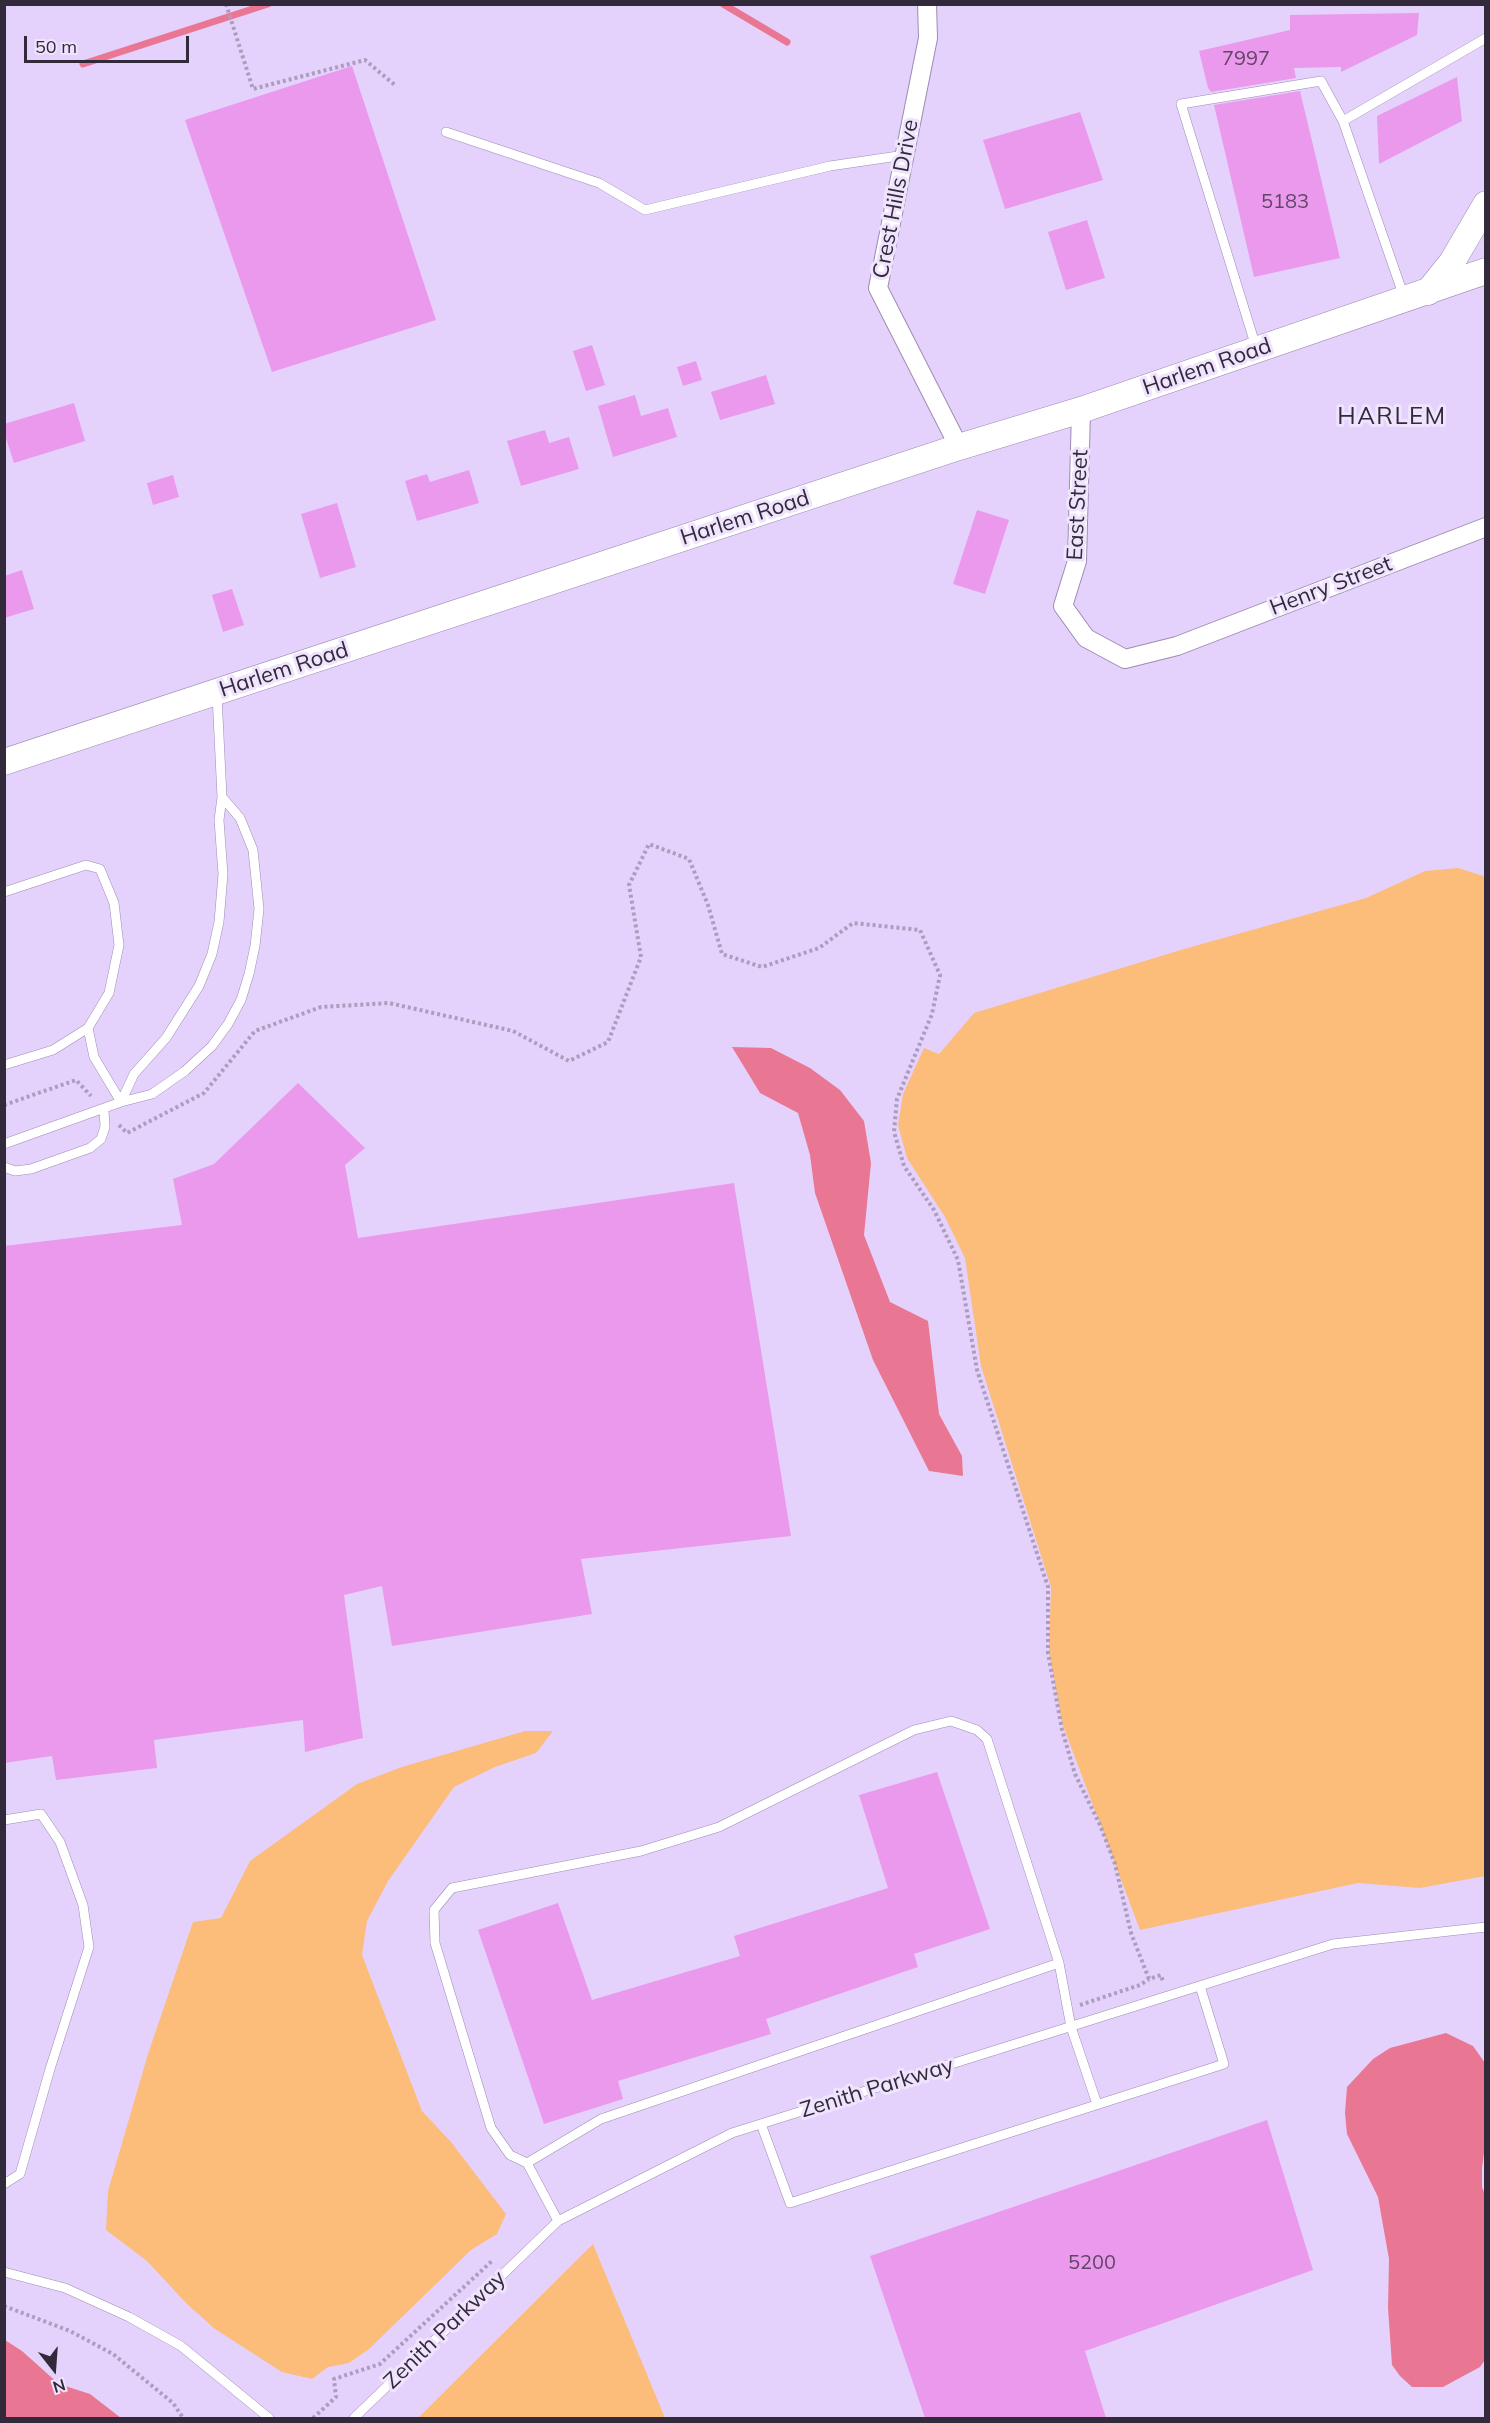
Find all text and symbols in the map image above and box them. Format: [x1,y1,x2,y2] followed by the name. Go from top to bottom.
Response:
[27,24,192,62] scale bar
[35,35,77,58] text: 50 m
[1222,47,1270,71] house number: 7997
[868,117,924,281] street label: Crest Hills Drive
[1261,190,1309,214] house number: 5183
[1139,333,1275,401] street label: Harlem Road
[1337,403,1447,431] district label: HARLEM
[1062,449,1094,561] street label: East Street
[677,485,813,551] street label: Harlem Road
[1266,551,1396,621] street label: Henry Street
[216,637,352,703] street label: Harlem Road
[797,2052,957,2124] street label: Zenith Parkway
[1068,2251,1116,2275] house number: 5200
[379,2265,511,2395] street label: Zenith Parkway
[24,2339,84,2399] north arrow
[51,2375,68,2398] text: N

